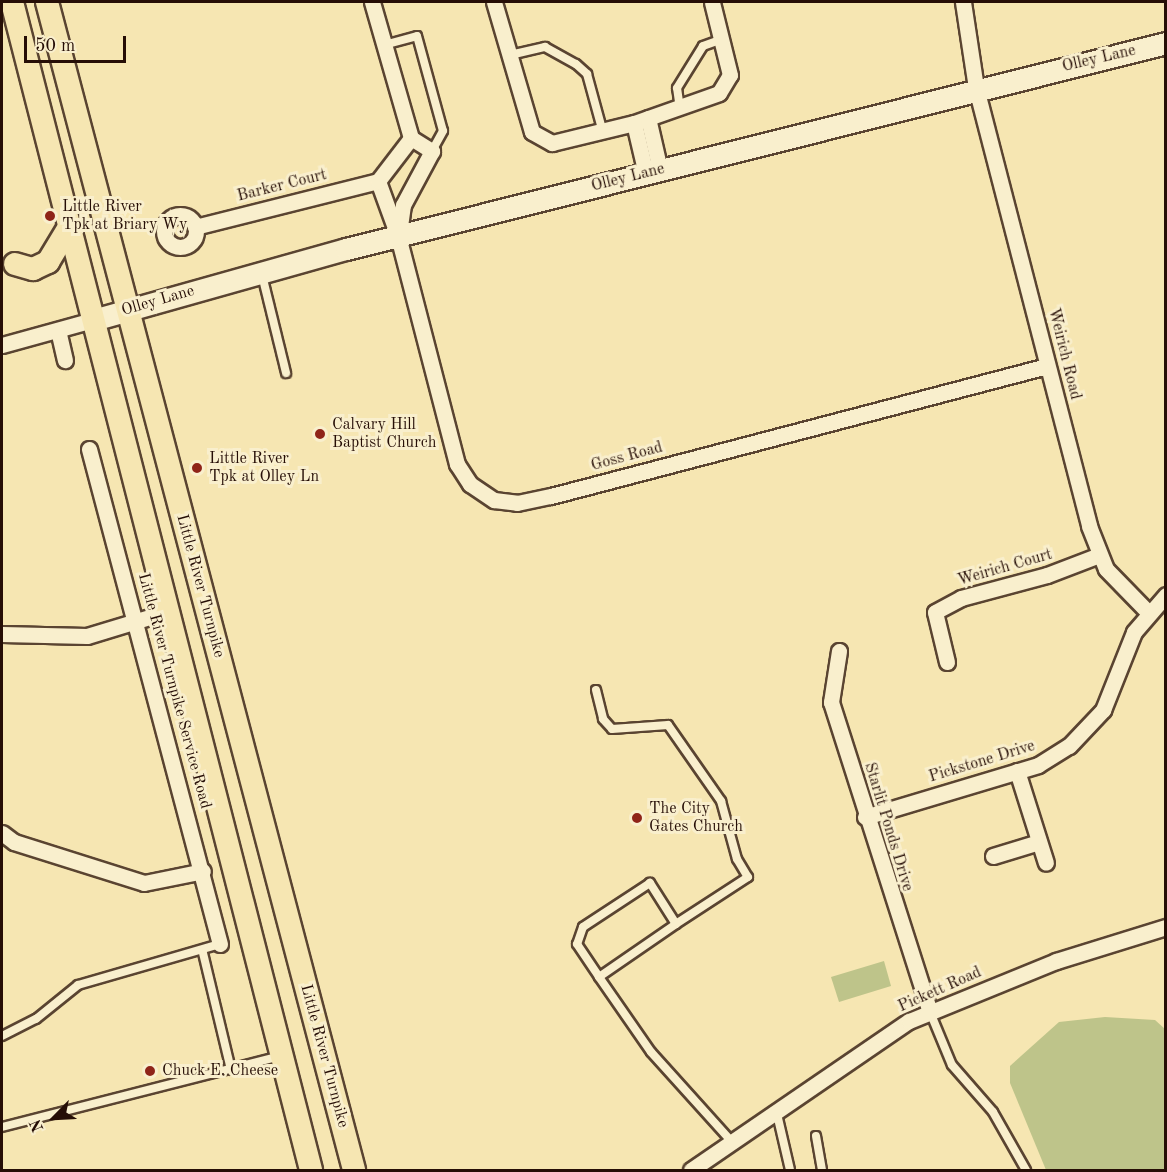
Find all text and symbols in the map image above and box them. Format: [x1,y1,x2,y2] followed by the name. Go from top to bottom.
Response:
[27,24,129,62] scale bar
[35,37,75,55] text: 50 m
[1060,41,1138,77] street label: Olley Lane
[589,160,667,196] street label: Olley Lane
[235,166,329,206] street label: Barker Court
[62,197,187,235] place label: Little River Tpk at Briary Wy
[43,209,57,223] marker: Little River Tpk at Briary Wy
[119,281,197,321] street label: Olley Lane
[1043,306,1085,402] street label: Weirich Road
[332,415,436,453] place label: Calvary Hill Baptist Church
[313,427,327,441] marker: Calvary Hill Baptist Church
[589,438,665,476] street label: Goss Road
[209,449,319,487] place label: Little River Tpk at Olley Ln
[190,461,204,475] marker: Little River Tpk at Olley Ln
[172,512,228,660] street label: Little River Turnpike
[955,545,1055,591] street label: Weirich Court
[133,571,215,811] street label: Little River Turnpike Service Road
[927,737,1037,787] street label: Pickstone Drive
[859,760,917,894] street label: Starlit Ponds Drive
[649,799,743,837] place label: The City Gates Church
[630,811,644,825] marker: The City Gates Church
[895,963,985,1017] street label: Pickett Road
[296,982,352,1130] street label: Little River Turnpike
[162,1061,278,1081] place label: Chuck E. Cheese
[143,1064,157,1078] marker: Chuck E. Cheese
[24,1088,84,1148] north arrow
[28,1116,47,1134] text: N

